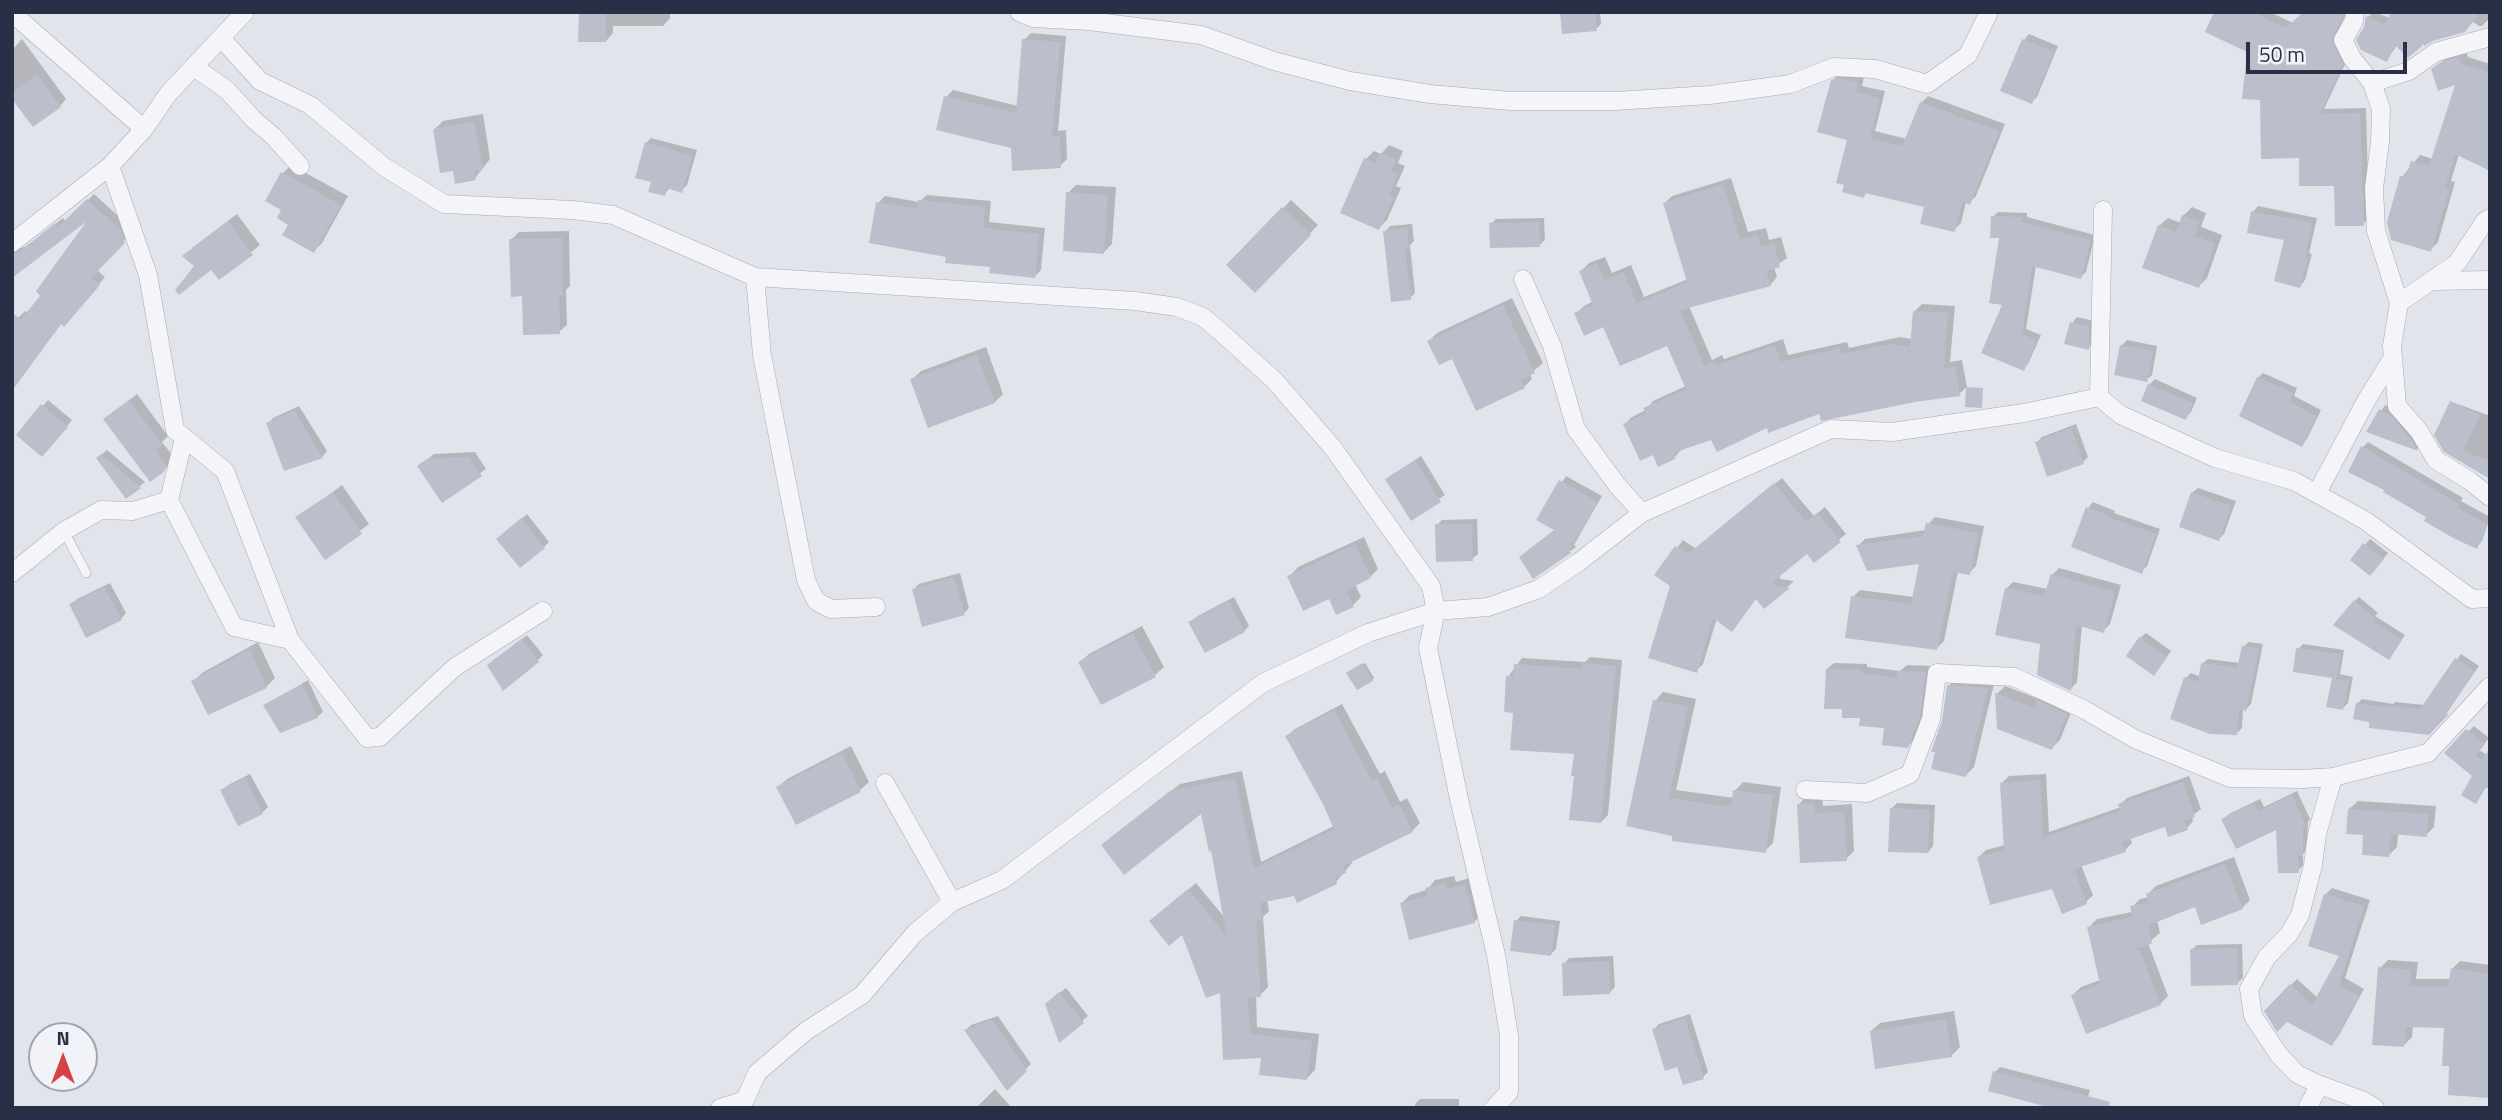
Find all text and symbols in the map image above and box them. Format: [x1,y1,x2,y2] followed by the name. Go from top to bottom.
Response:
[2250,28,2411,72] scale bar
[2259,38,2305,70] text: 50 m
[28,1022,98,1092] north arrow
[56,1023,70,1052] text: N

